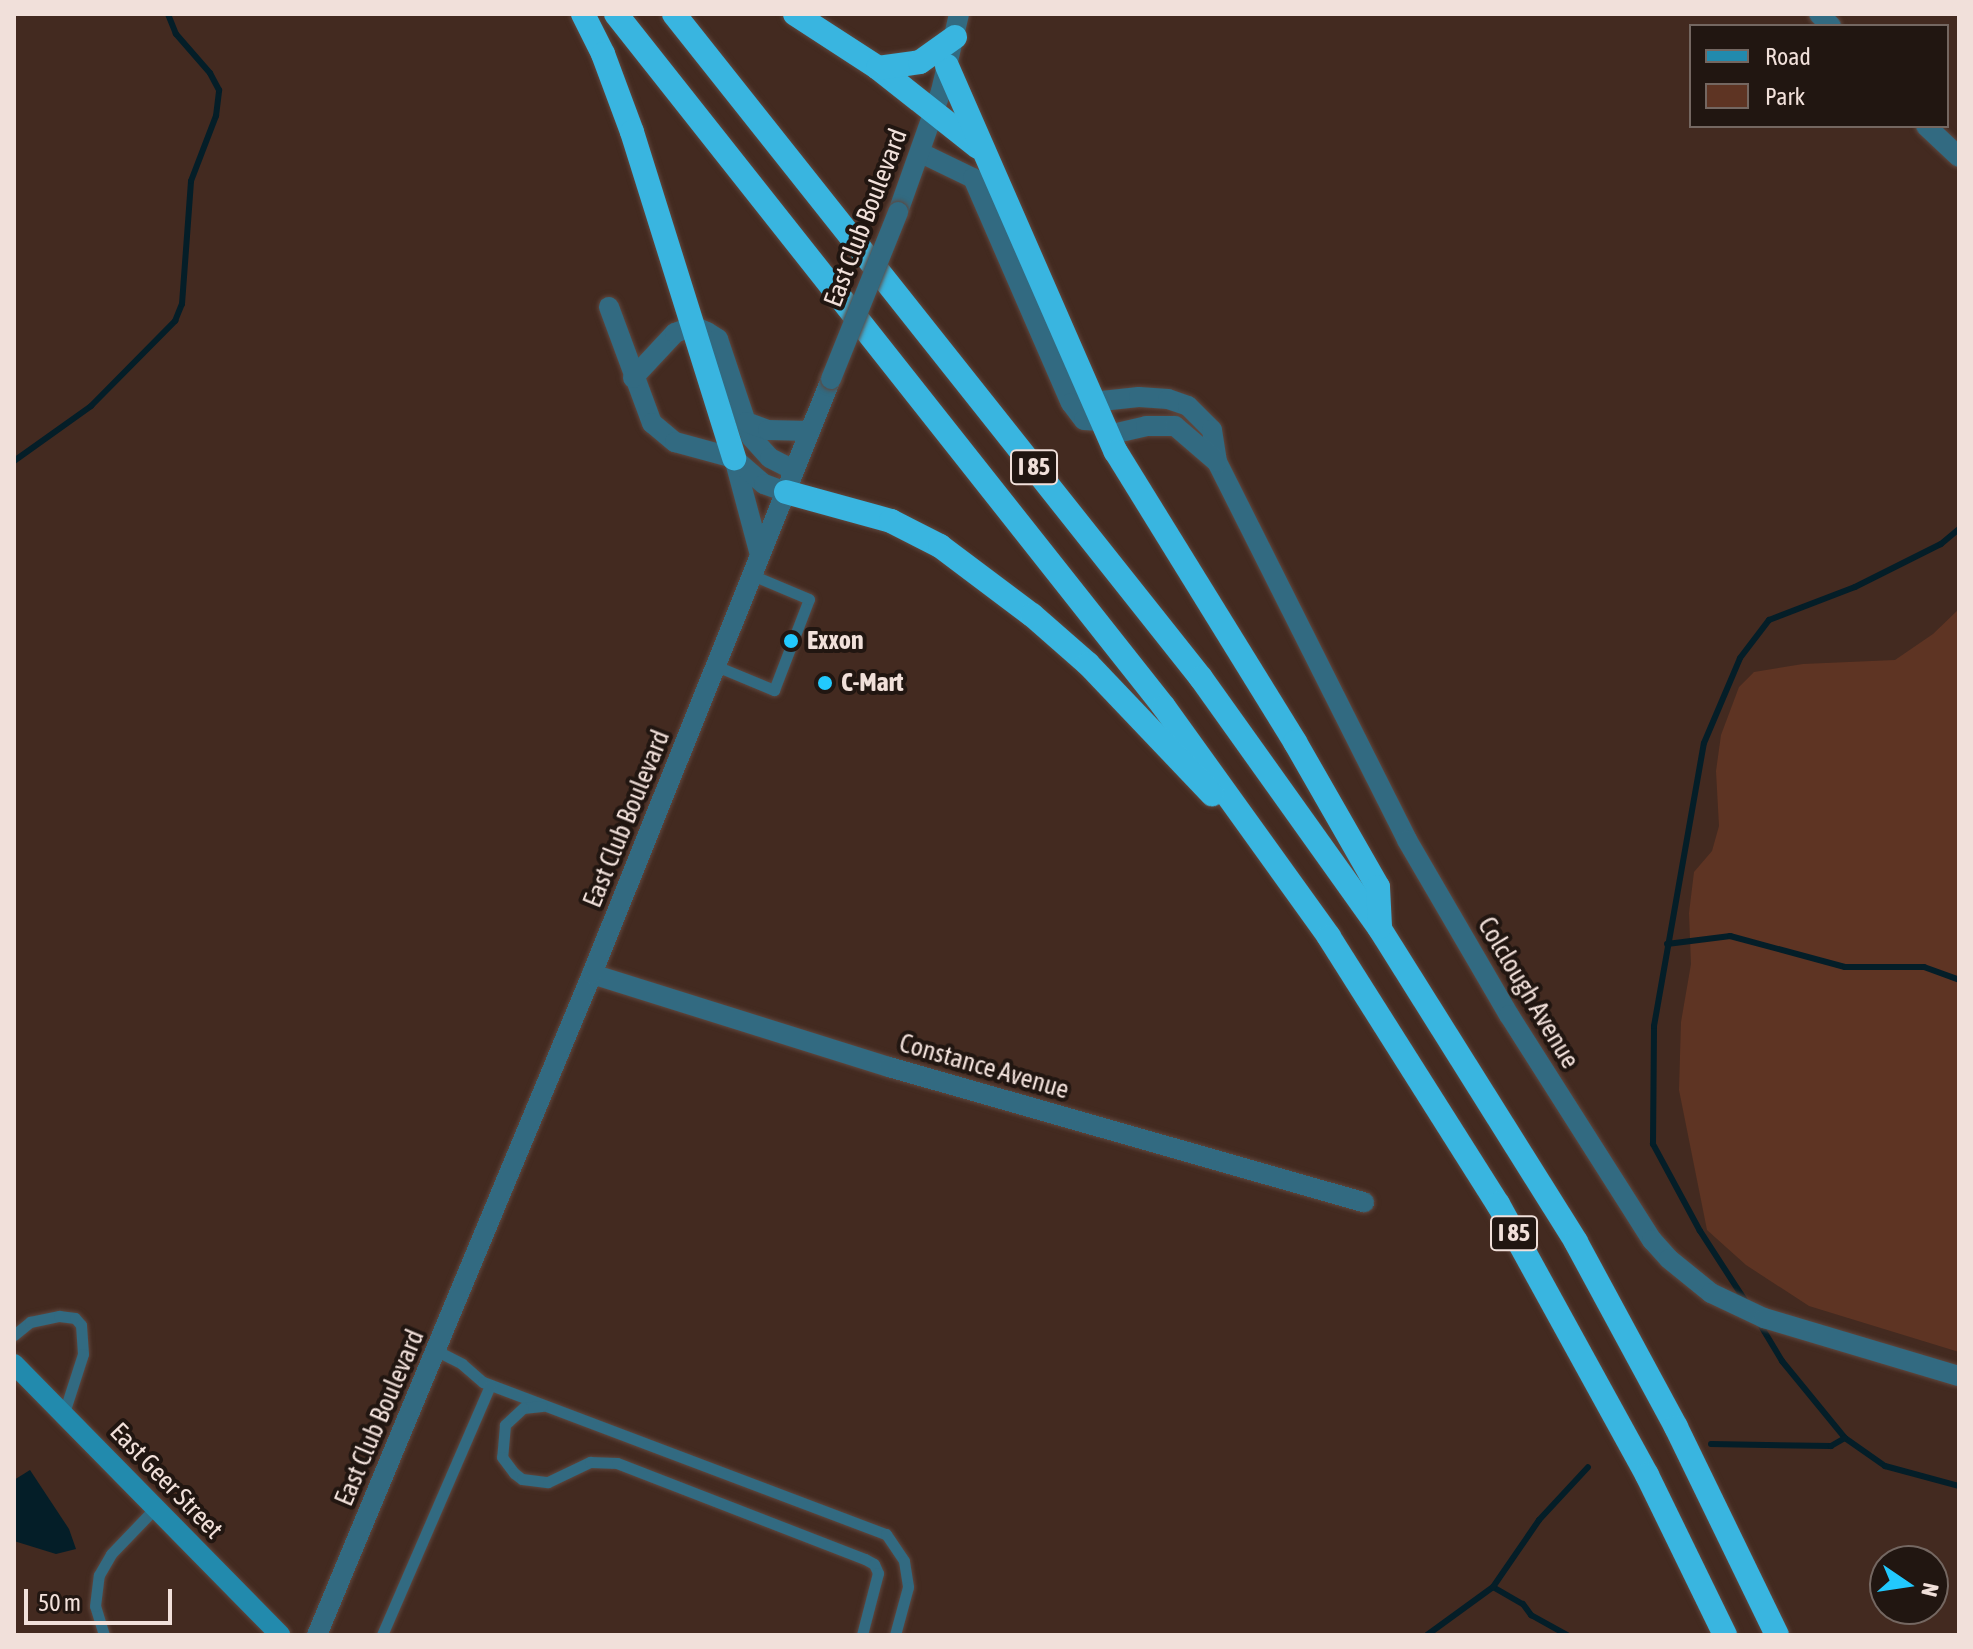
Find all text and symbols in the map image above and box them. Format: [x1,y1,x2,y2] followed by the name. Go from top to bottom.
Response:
[1689,24,1949,128] legend
[1765,43,1811,70] text: Road
[1765,83,1805,110] text: Park
[818,125,914,311] street label: East Club Boulevard
[1010,447,1058,487] road number: I 85
[807,625,864,657] place label: Exxon
[782,632,800,650] marker: Exxon
[841,667,904,699] place label: C-Mart
[816,674,834,692] marker: C-Mart
[577,726,677,912] street label: East Club Boulevard
[1471,912,1585,1074] street label: Colclough Avenue
[896,1028,1072,1106] street label: Constance Avenue
[1490,1213,1538,1253] road number: I 85
[329,1325,431,1511] street label: East Club Boulevard
[103,1417,229,1545] street label: East Geer Street
[1869,1545,1949,1625] north arrow
[28,1573,176,1623] scale bar
[1916,1581,1945,1599] text: N
[38,1589,81,1616] text: 50 m

